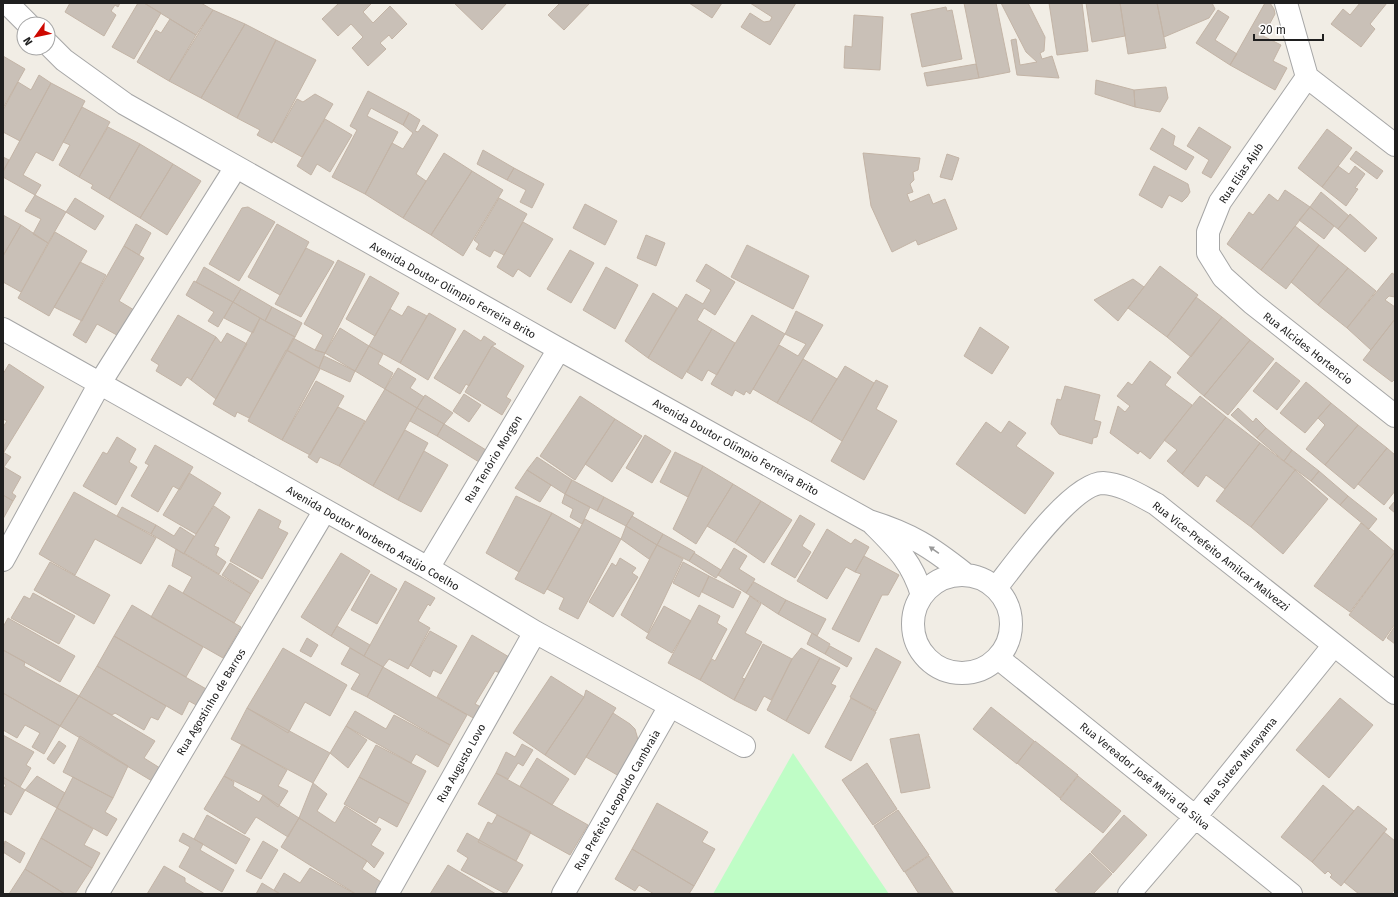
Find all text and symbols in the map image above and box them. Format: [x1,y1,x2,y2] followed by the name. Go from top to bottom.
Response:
[16,16,56,56] north arrow
[1254,16,1323,42] scale bar
[1260,23,1286,37] text: 20 m
[21,35,35,48] text: N
[1216,140,1266,206] street label: Rua Elias Ajub
[368,239,538,342] street label: Avenida Doutor Olímpio Ferreira Brito
[1261,310,1355,387] street label: Rua Alcides Hortencio
[651,396,821,499] street label: Avenida Doutor Olímpio Ferreira Brito
[462,413,525,505] street label: Rua Tenório Morgon
[284,483,462,593] street label: Avenida Doutor Norberto Araújo Coelho
[1150,499,1292,614] street label: Rua Vice-Prefeito Amilcar Malvezzi
[929,546,940,554] one-way arrow
[174,646,249,758] street label: Rua Agostinho de Barros
[1201,715,1280,808] street label: Rua Sutezo Murayama
[1077,720,1212,833] street label: Rua Vereador José Maria da Silva
[434,721,489,805] street label: Rua Augusto Lovo
[572,728,663,873] street label: Rua Prefeito Leopoldo Cambraia

